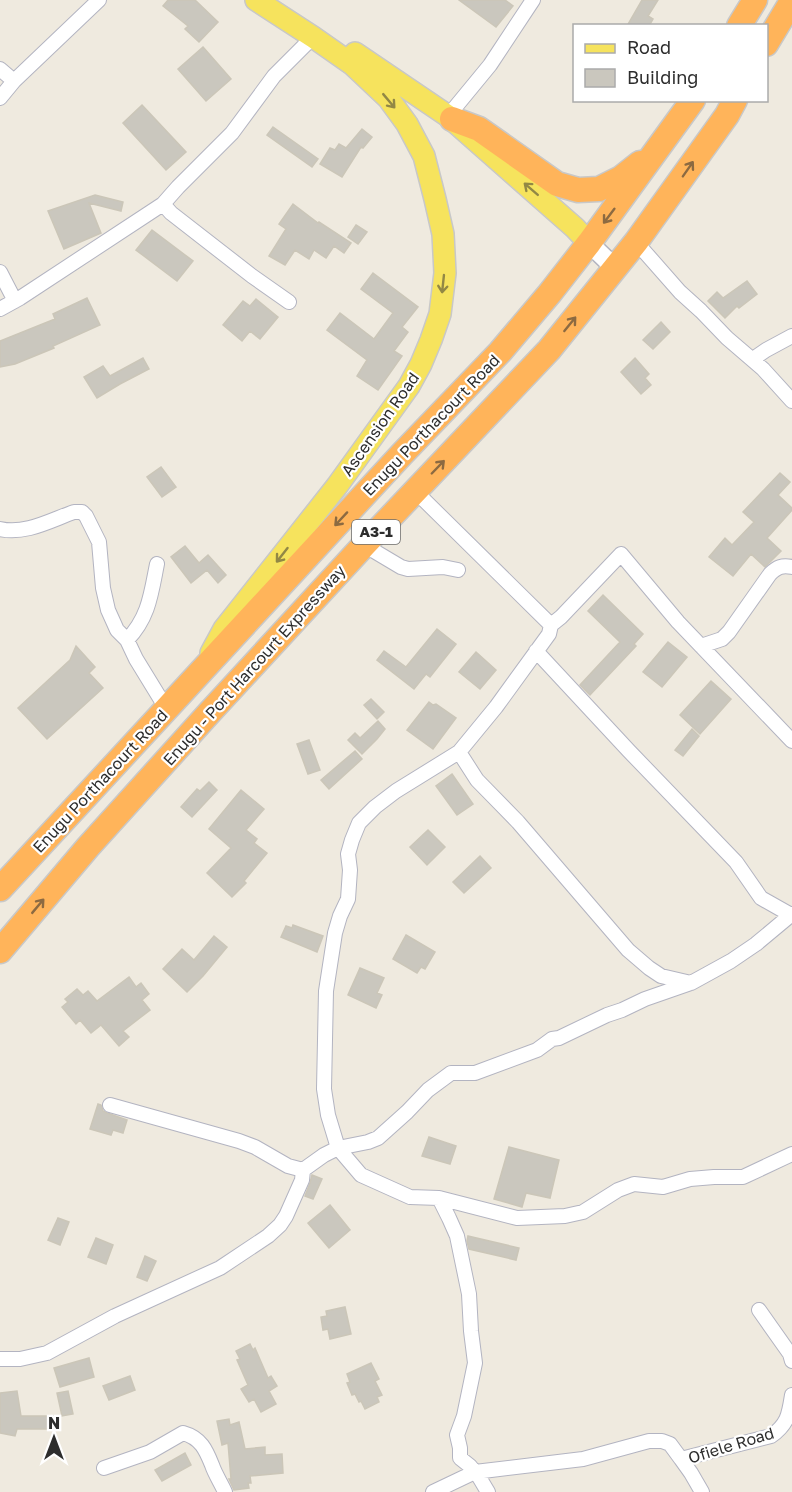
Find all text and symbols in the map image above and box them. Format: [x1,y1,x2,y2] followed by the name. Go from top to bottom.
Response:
[573,24,768,102] legend
[627,36,671,58] text: Road
[627,66,698,88] text: Building
[383,93,396,109] one-way arrow
[682,161,694,178] one-way arrow
[524,182,539,196] one-way arrow
[603,207,615,223] one-way arrow
[438,273,449,293] one-way arrow
[564,316,577,332] one-way arrow
[358,350,504,500] street label: Enugu Porthacourt Road
[337,368,423,480] street label: Ascension Road
[430,460,444,475] one-way arrow
[335,511,349,526] one-way arrow
[352,520,400,544] road number: A3-1
[276,547,289,563] one-way arrow
[159,561,349,769] street label: Enugu - Port Harcourt Expressway
[28,705,172,857] street label: Enugu Porthacourt Road
[31,899,45,914] one-way arrow
[24,1408,84,1468] north arrow
[48,1413,60,1433] text: N
[686,1422,776,1468] street label: Ofiele Road

